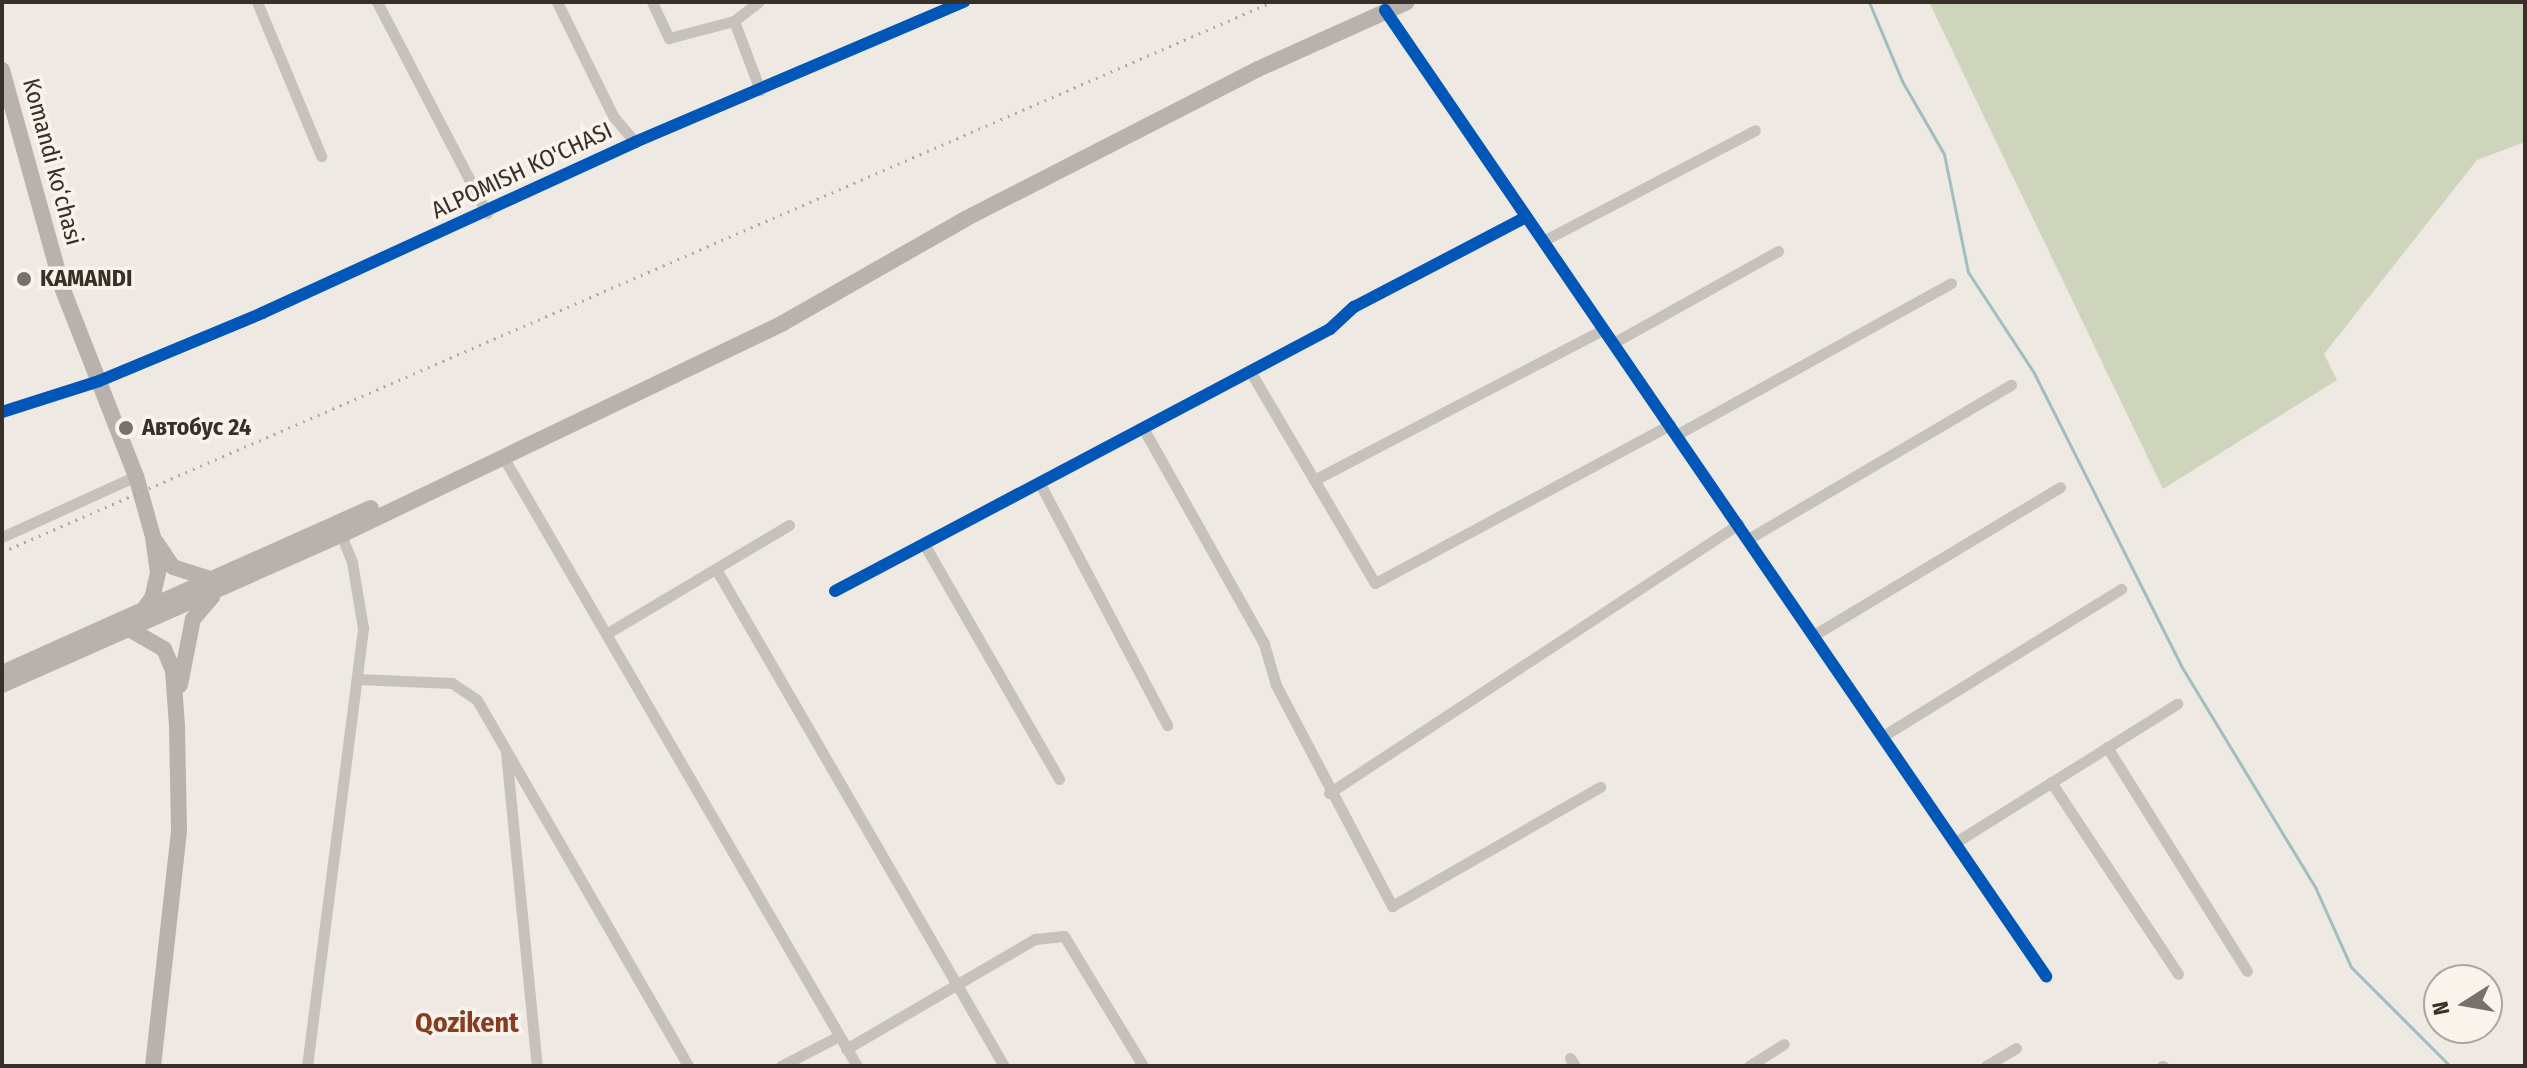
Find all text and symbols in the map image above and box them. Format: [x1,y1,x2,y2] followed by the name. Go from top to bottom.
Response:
[16,75,88,249] street label: Komandi ko‘chasi
[427,117,617,225] street label: ALPOMISH KO'CHASI
[40,265,132,293] place label: KAMANDI
[15,270,33,288] marker: KAMANDI
[142,414,251,442] place label: Автобус 24
[117,419,135,437] marker: Автобус 24
[2423,964,2503,1044] north arrow
[2426,999,2455,1017] text: N
[415,1006,519,1040] district label: Qozikent

